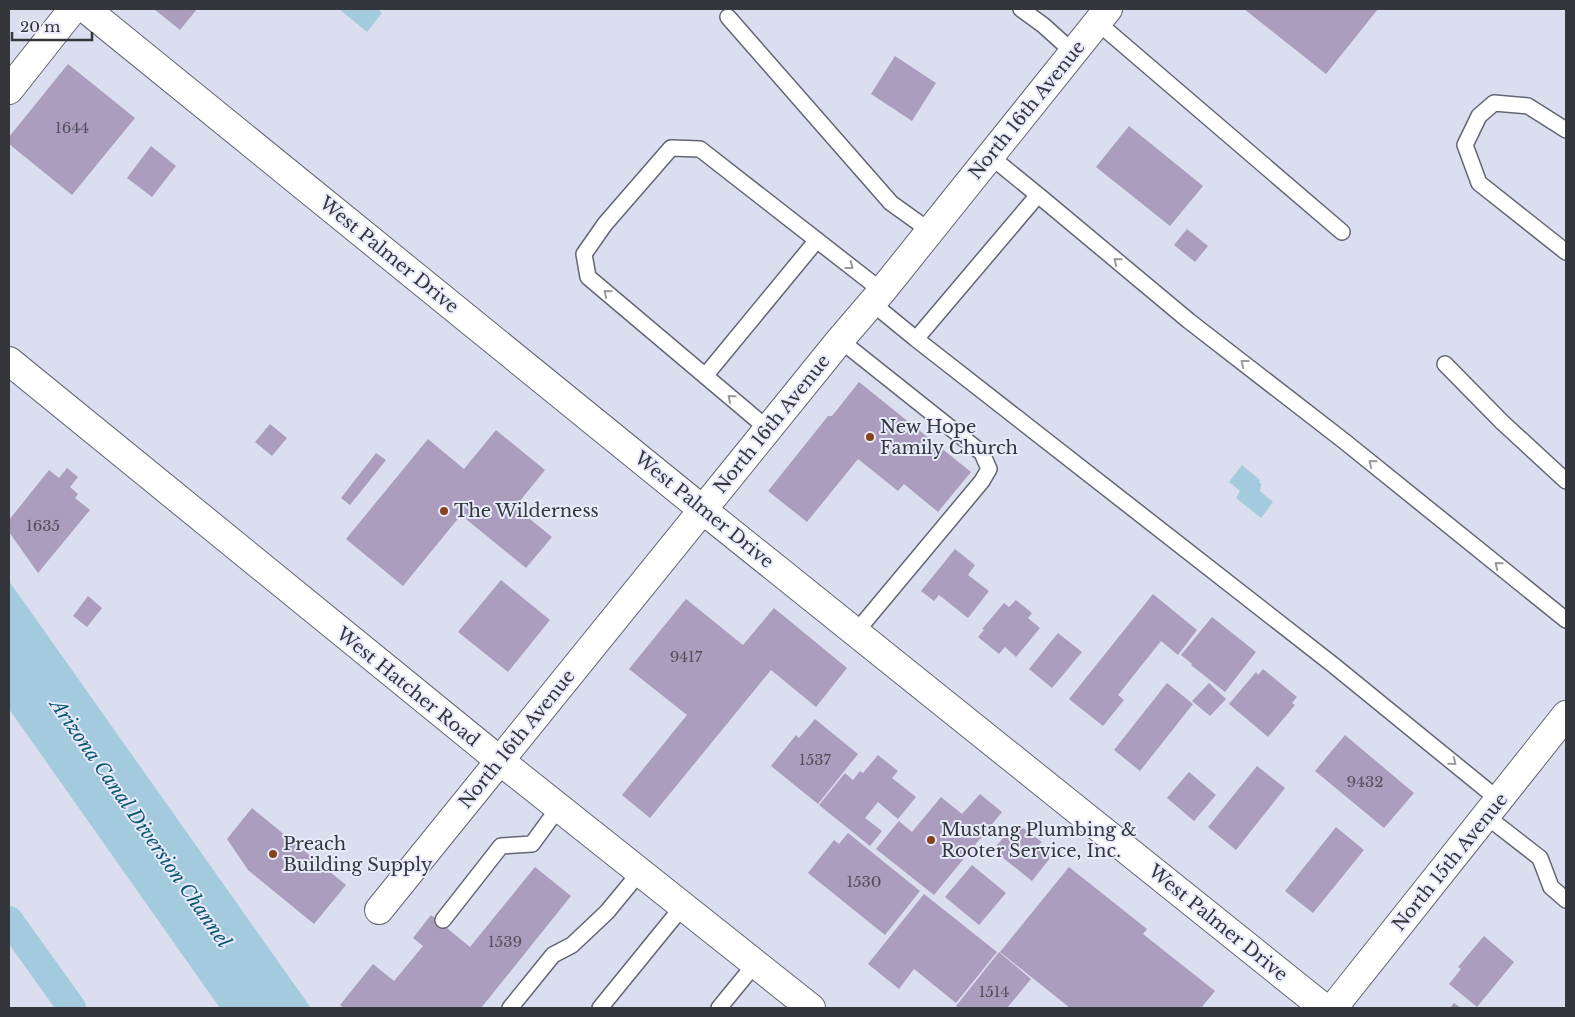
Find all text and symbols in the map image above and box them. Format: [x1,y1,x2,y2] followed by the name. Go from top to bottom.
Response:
[12,10,92,42] scale bar
[20,17,60,36] text: 20 m
[964,36,1090,184] street label: North 16th Avenue
[55,118,89,137] house number: 1644
[314,192,463,318] street label: West Palmer Drive
[1114,258,1123,267] one-way arrow
[844,260,853,269] one-way arrow
[603,290,612,299] one-way arrow
[709,350,835,498] street label: North 16th Avenue
[1240,360,1250,369] one-way arrow
[728,395,737,403] one-way arrow
[880,416,1018,459] place label: New Hope Family Church
[864,431,876,443] marker: New Hope Family Church
[629,447,778,573] street label: West Palmer Drive
[1368,460,1377,469] one-way arrow
[454,500,599,522] place label: The Wilderness
[438,505,450,517] marker: The Wilderness
[26,516,60,535] house number: 1635
[1495,562,1504,571] one-way arrow
[331,622,484,751] street label: West Hatcher Road
[670,647,703,666] house number: 9417
[454,665,580,813] street label: North 16th Avenue
[44,692,236,952] water label: Arizona Canal Diversion Channel
[799,750,831,769] house number: 1537
[1447,757,1456,765] one-way arrow
[1347,772,1383,791] house number: 9432
[1388,789,1512,935] street label: North 15th Avenue
[941,819,1137,862] place label: Mustang Plumbing & Rooter Service, Inc.
[283,833,433,876] place label: Preach Building Supply
[925,834,937,846] marker: Mustang Plumbing & Rooter Service, Inc.
[267,848,279,860] marker: Preach Building Supply
[1143,860,1292,986] street label: West Palmer Drive
[846,872,882,891] house number: 1530
[488,932,522,951] house number: 1539
[979,982,1009,1001] house number: 1514

